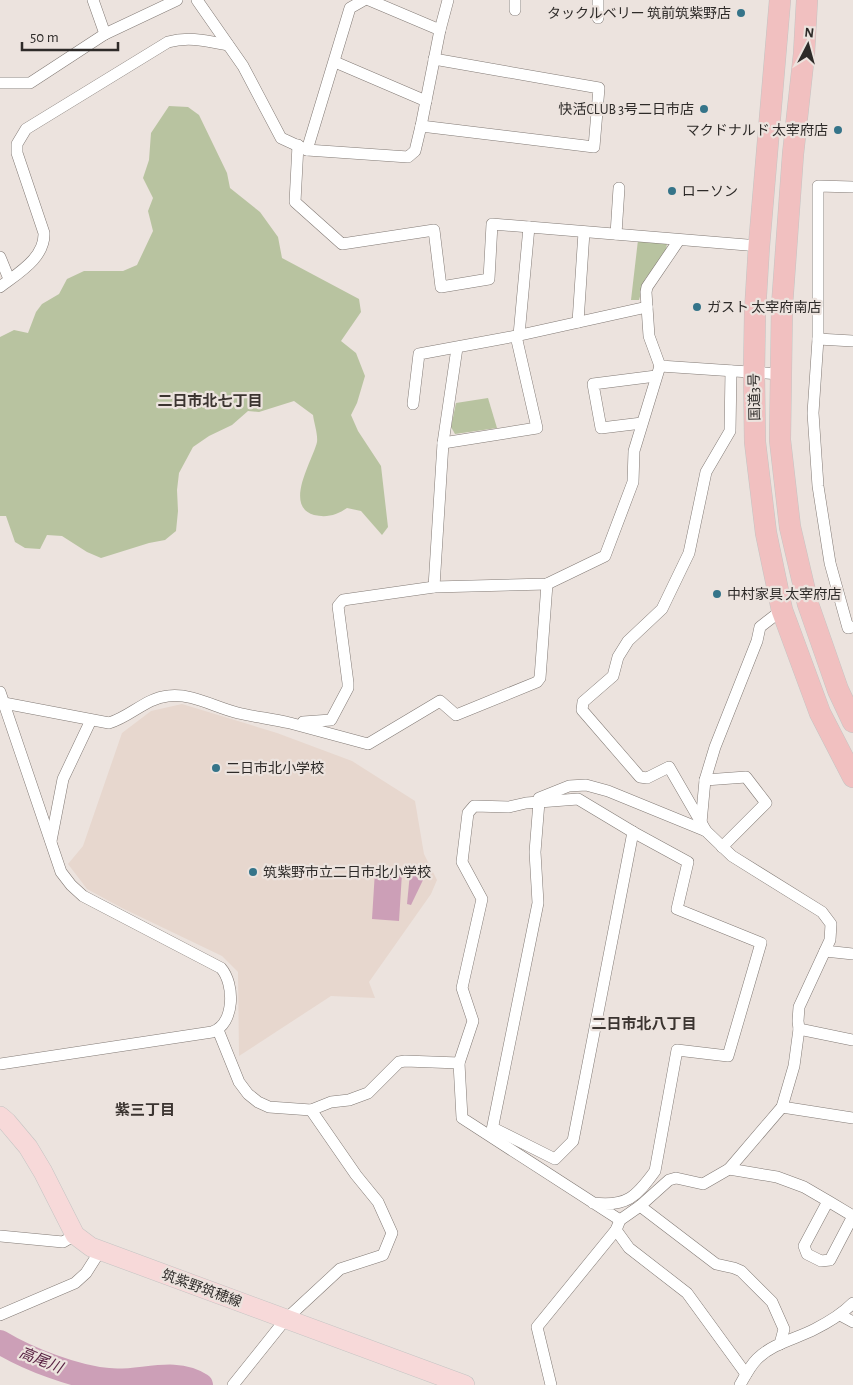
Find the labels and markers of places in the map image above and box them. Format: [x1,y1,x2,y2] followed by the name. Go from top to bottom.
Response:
[547,5,731,21] place label: タックルベリー 筑前筑紫野店
[735,7,747,19] marker: タックルベリー 筑前筑紫野店
[559,102,694,117] place label: 快活CLUB 3号二日市店
[698,103,710,115] marker: 快活CLUB 3号二日市店
[686,123,828,138] place label: マクドナルド 太宰府店
[832,124,844,136] marker: マクドナルド 太宰府店
[666,185,678,197] marker: ローソン
[682,185,738,199] place label: ローソン
[707,300,821,315] place label: ガスト 太宰府南店
[691,301,703,313] marker: ガスト 太宰府南店
[727,586,841,602] place label: 中村家具 太宰府店
[711,588,723,600] marker: 中村家具 太宰府店
[226,760,324,776] place label: 二日市北小学校
[210,762,222,774] marker: 二日市北小学校
[263,864,431,880] place label: 筑紫野市立二日市北小学校
[247,866,259,878] marker: 筑紫野市立二日市北小学校

